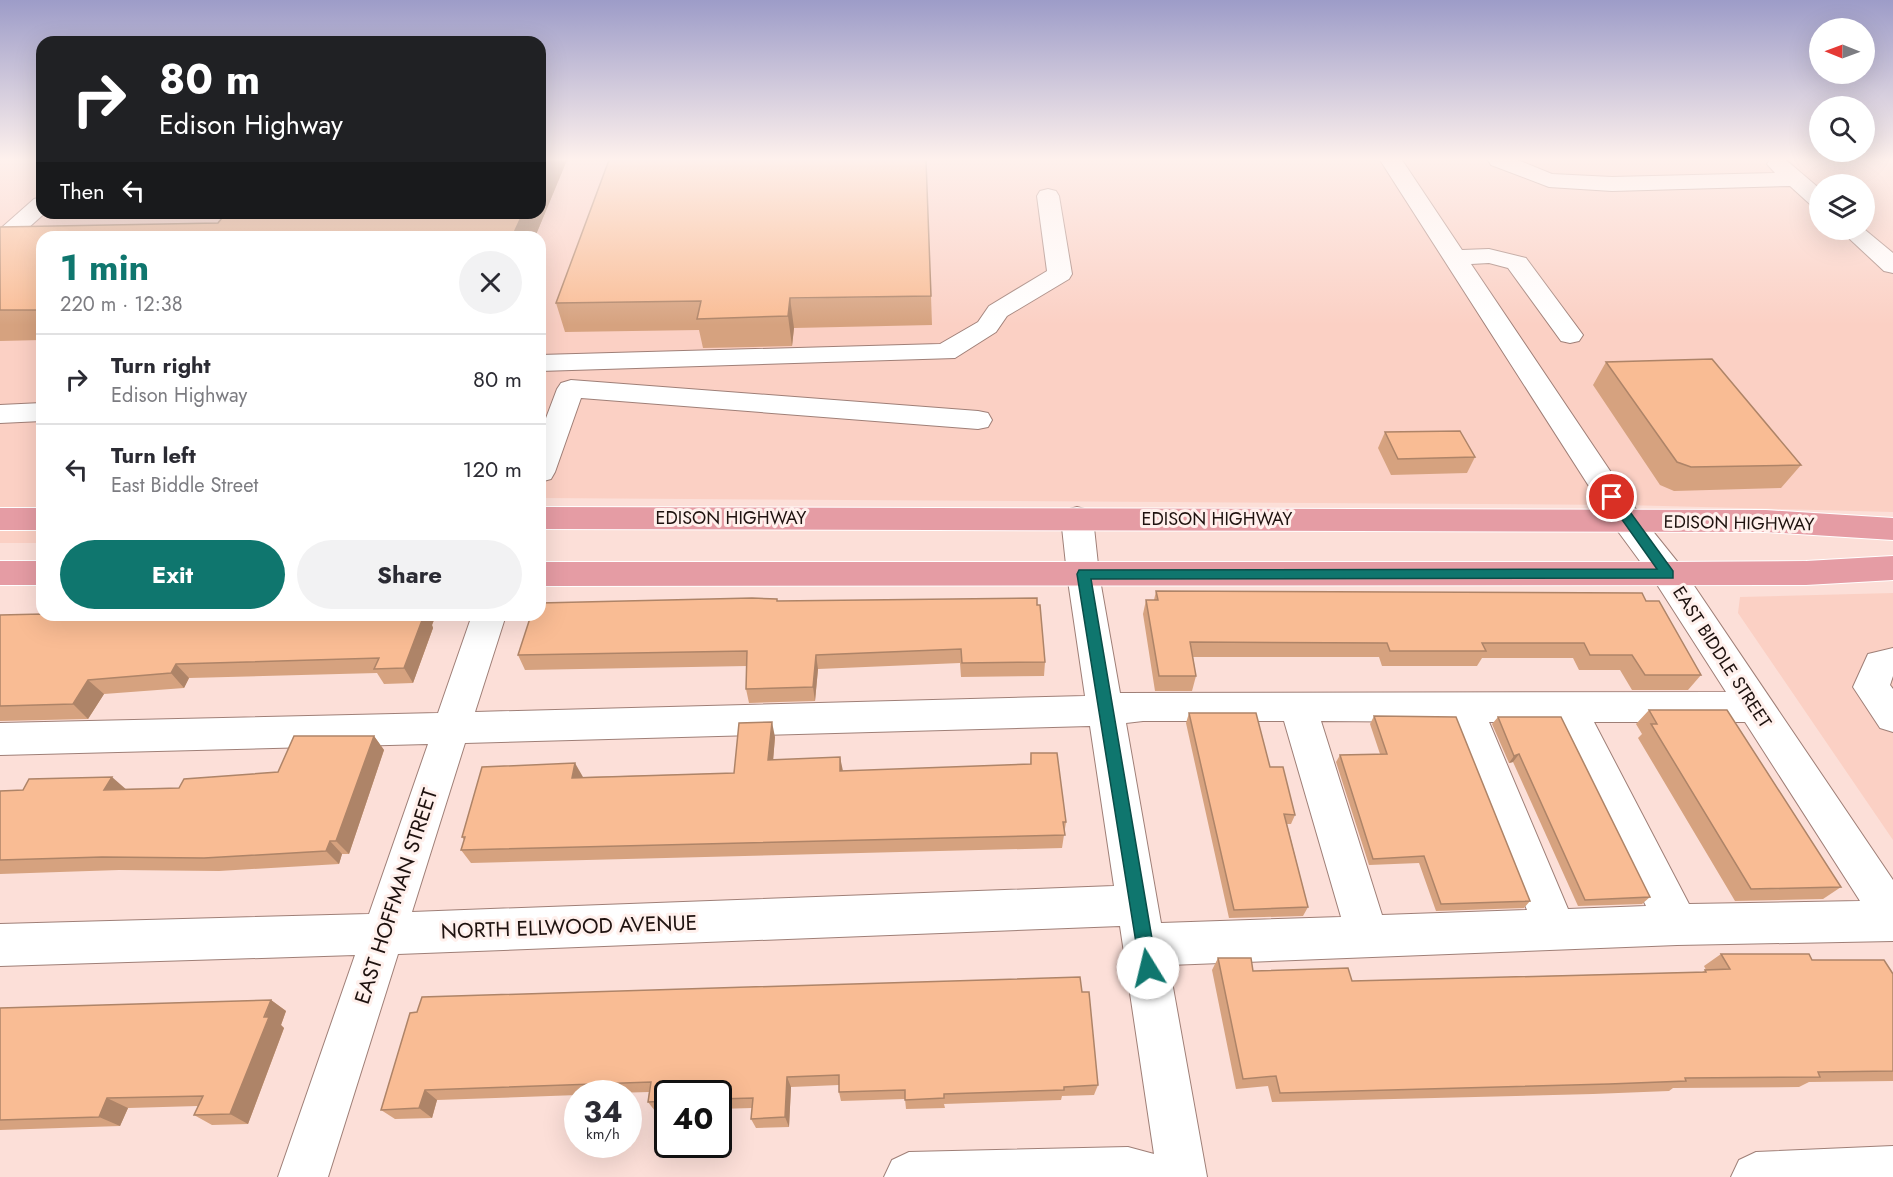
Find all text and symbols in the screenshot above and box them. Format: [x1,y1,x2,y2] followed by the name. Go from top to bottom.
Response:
[1809,18,1875,84] north arrow
[1809,18,1875,240] map controls
[159,49,260,110] text: 80 m
[60,60,138,138] icon: right
[1809,96,1875,162] button: search
[159,105,343,144] text: Edison Highway
[117,174,150,207] icon: left
[1809,174,1875,240] button: layers
[60,175,105,207] text: Then
[60,241,149,293] text: 1 min
[459,251,522,314] button: close
[60,290,183,319] text: 220 m · 12:38
[111,349,211,381] text: Turn right
[60,363,93,396] icon: right
[473,363,522,395] text: 80 m
[111,381,247,410] text: Edison Highway
[111,439,196,471] text: Turn left
[60,453,93,486] icon: left
[463,453,522,485] text: 120 m
[111,471,258,500] text: East Biddle Street
[1586,471,1637,522] pin
[1595,480,1628,513] icon: arrive
[656,505,807,531] street label: EDISON HIGHWAY
[1142,506,1293,532] street label: EDISON HIGHWAY
[1663,509,1816,537] street label: EDISON HIGHWAY
[60,540,285,609] button: Exit
[297,540,522,609] button: Share
[1666,581,1778,733] street label: EAST BIDDLE STREET
[347,784,445,1008] street label: EAST HOFFMAN STREET
[440,908,698,946] street label: NORTH ELLWOOD AVENUE
[1116,936,1180,1000] position arrow
[654,1080,732,1158] speed limit sign: 40
[583,1090,623,1133] text: 34
[586,1123,620,1145] text: km/h

